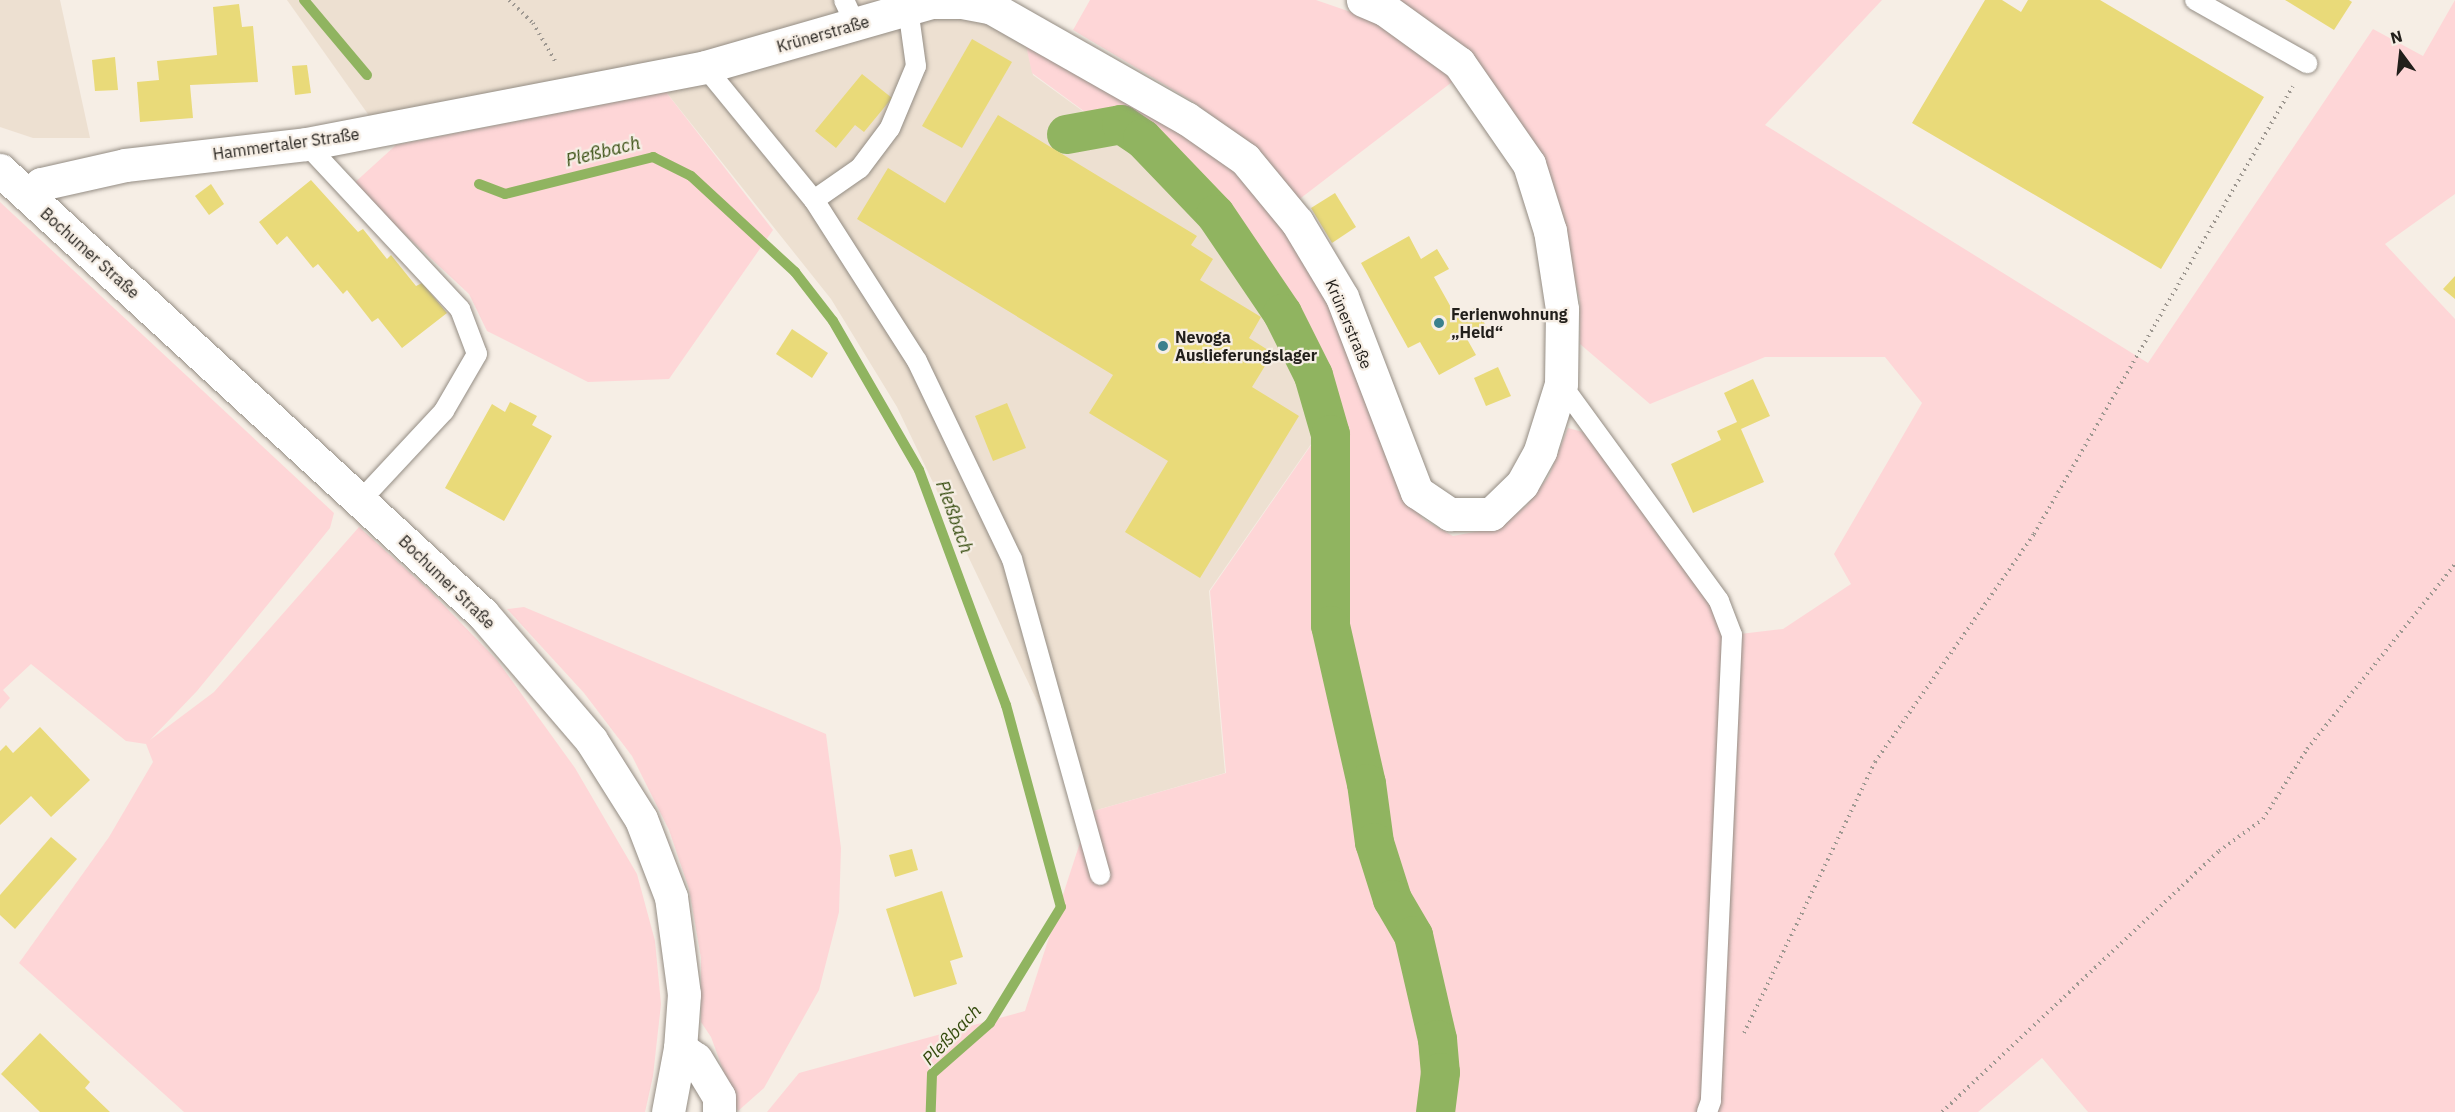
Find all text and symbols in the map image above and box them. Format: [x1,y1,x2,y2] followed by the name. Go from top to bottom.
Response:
[775,12,871,56] street label: Krünerstraße
[2371,24,2431,84] north arrow
[2388,25,2405,48] text: N
[212,124,360,164] street label: Hammertaler Straße
[564,132,642,172] water label: Pleßbach
[37,204,143,302] street label: Bochumer Straße
[1322,276,1376,372] street label: Krünerstraße
[1451,304,1568,342] place label: Ferienwohnung „Held“
[1432,316,1446,330] marker: Ferienwohnung „Held“
[1175,327,1317,365] place label: Nevoga Auslieferungslager
[1156,339,1170,353] marker: Nevoga Auslieferungslager
[931,478,977,556] water label: Pleßbach
[395,531,499,633] street label: Bochumer Straße
[918,1000,986,1070] water label: Pleßbach

